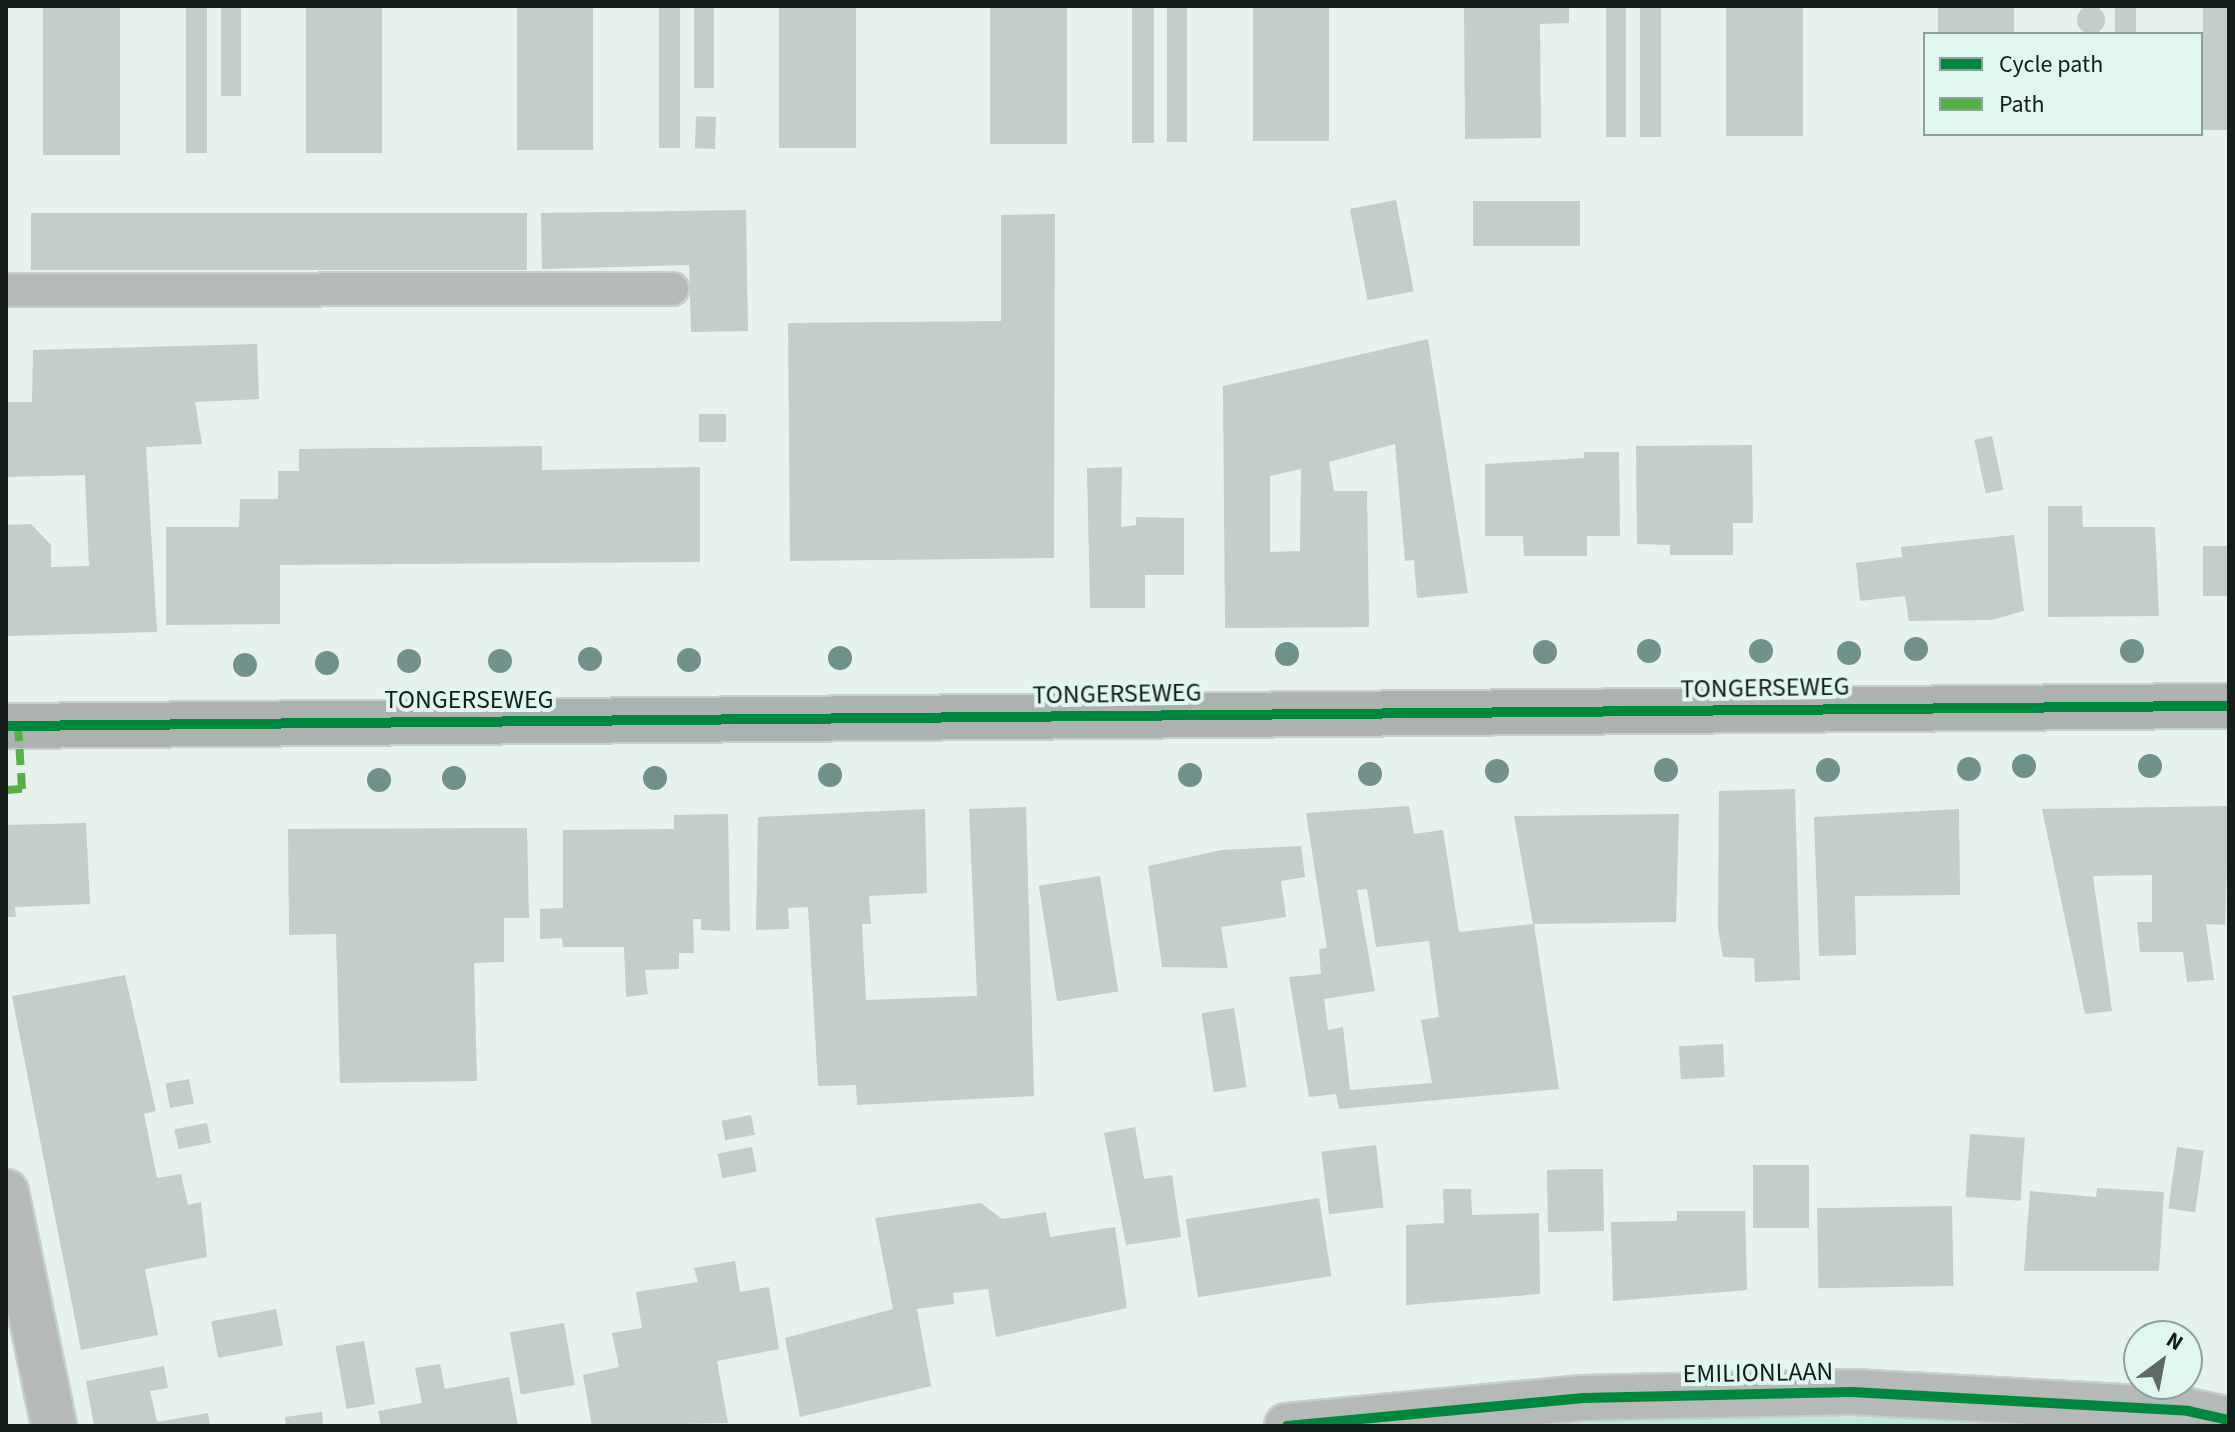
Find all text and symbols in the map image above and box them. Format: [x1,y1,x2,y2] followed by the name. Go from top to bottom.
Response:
[1923,32,2203,136] legend
[1999,47,2103,82] text: Cycle path
[1999,87,2045,122] text: Path
[1680,671,1850,705] street label: TONGERSEWEG
[1032,677,1202,711] street label: TONGERSEWEG
[384,684,554,716] street label: TONGERSEWEG
[2123,1320,2203,1400] north arrow
[2160,1324,2189,1359] text: N
[1682,1356,1834,1390] street label: EMILIONLAAN

